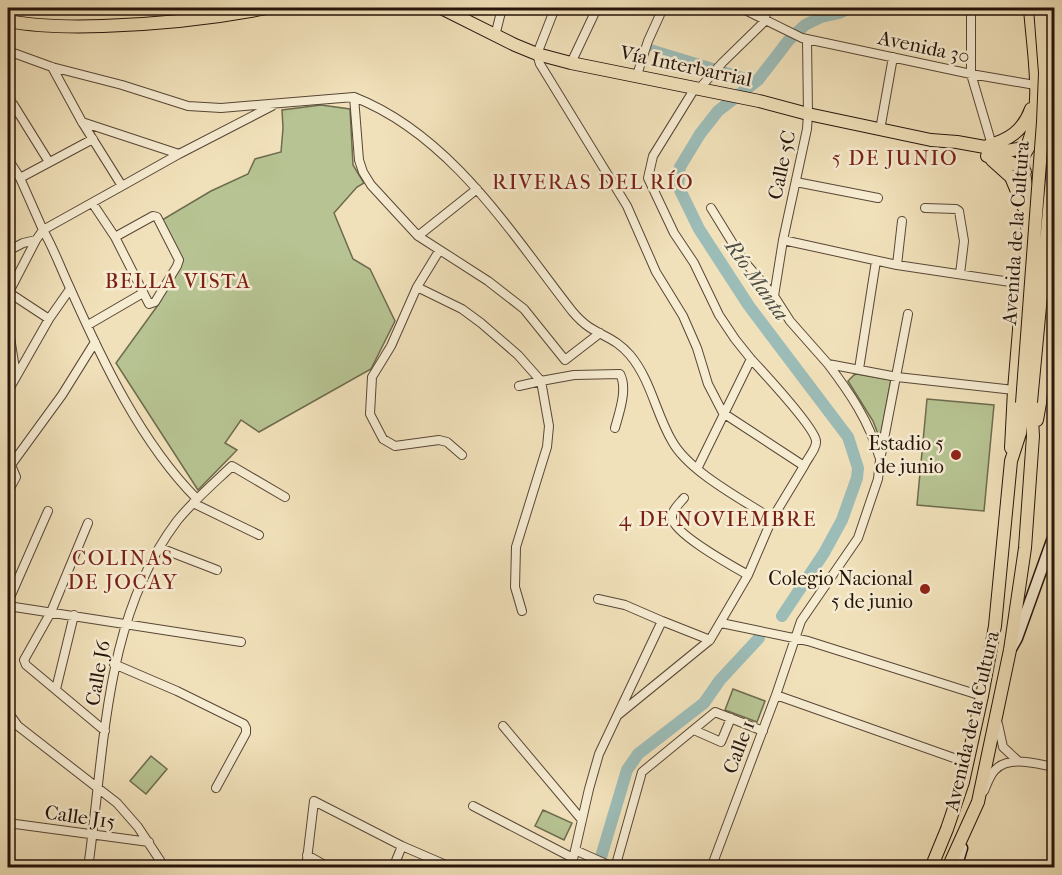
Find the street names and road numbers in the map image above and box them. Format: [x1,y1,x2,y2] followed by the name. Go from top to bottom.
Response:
[875,26,972,68] street label: Avenida 30
[617,41,755,91] street label: Vía Interbarrial
[763,128,801,202] street label: Calle 5C
[998,139,1034,327] street label: Avenida de la Cultura
[940,628,1004,814] street label: Avenida de la Cultura
[81,638,115,708] street label: Calle J6
[718,717,760,777] street label: Calle 1
[43,801,117,833] street label: Calle J15

